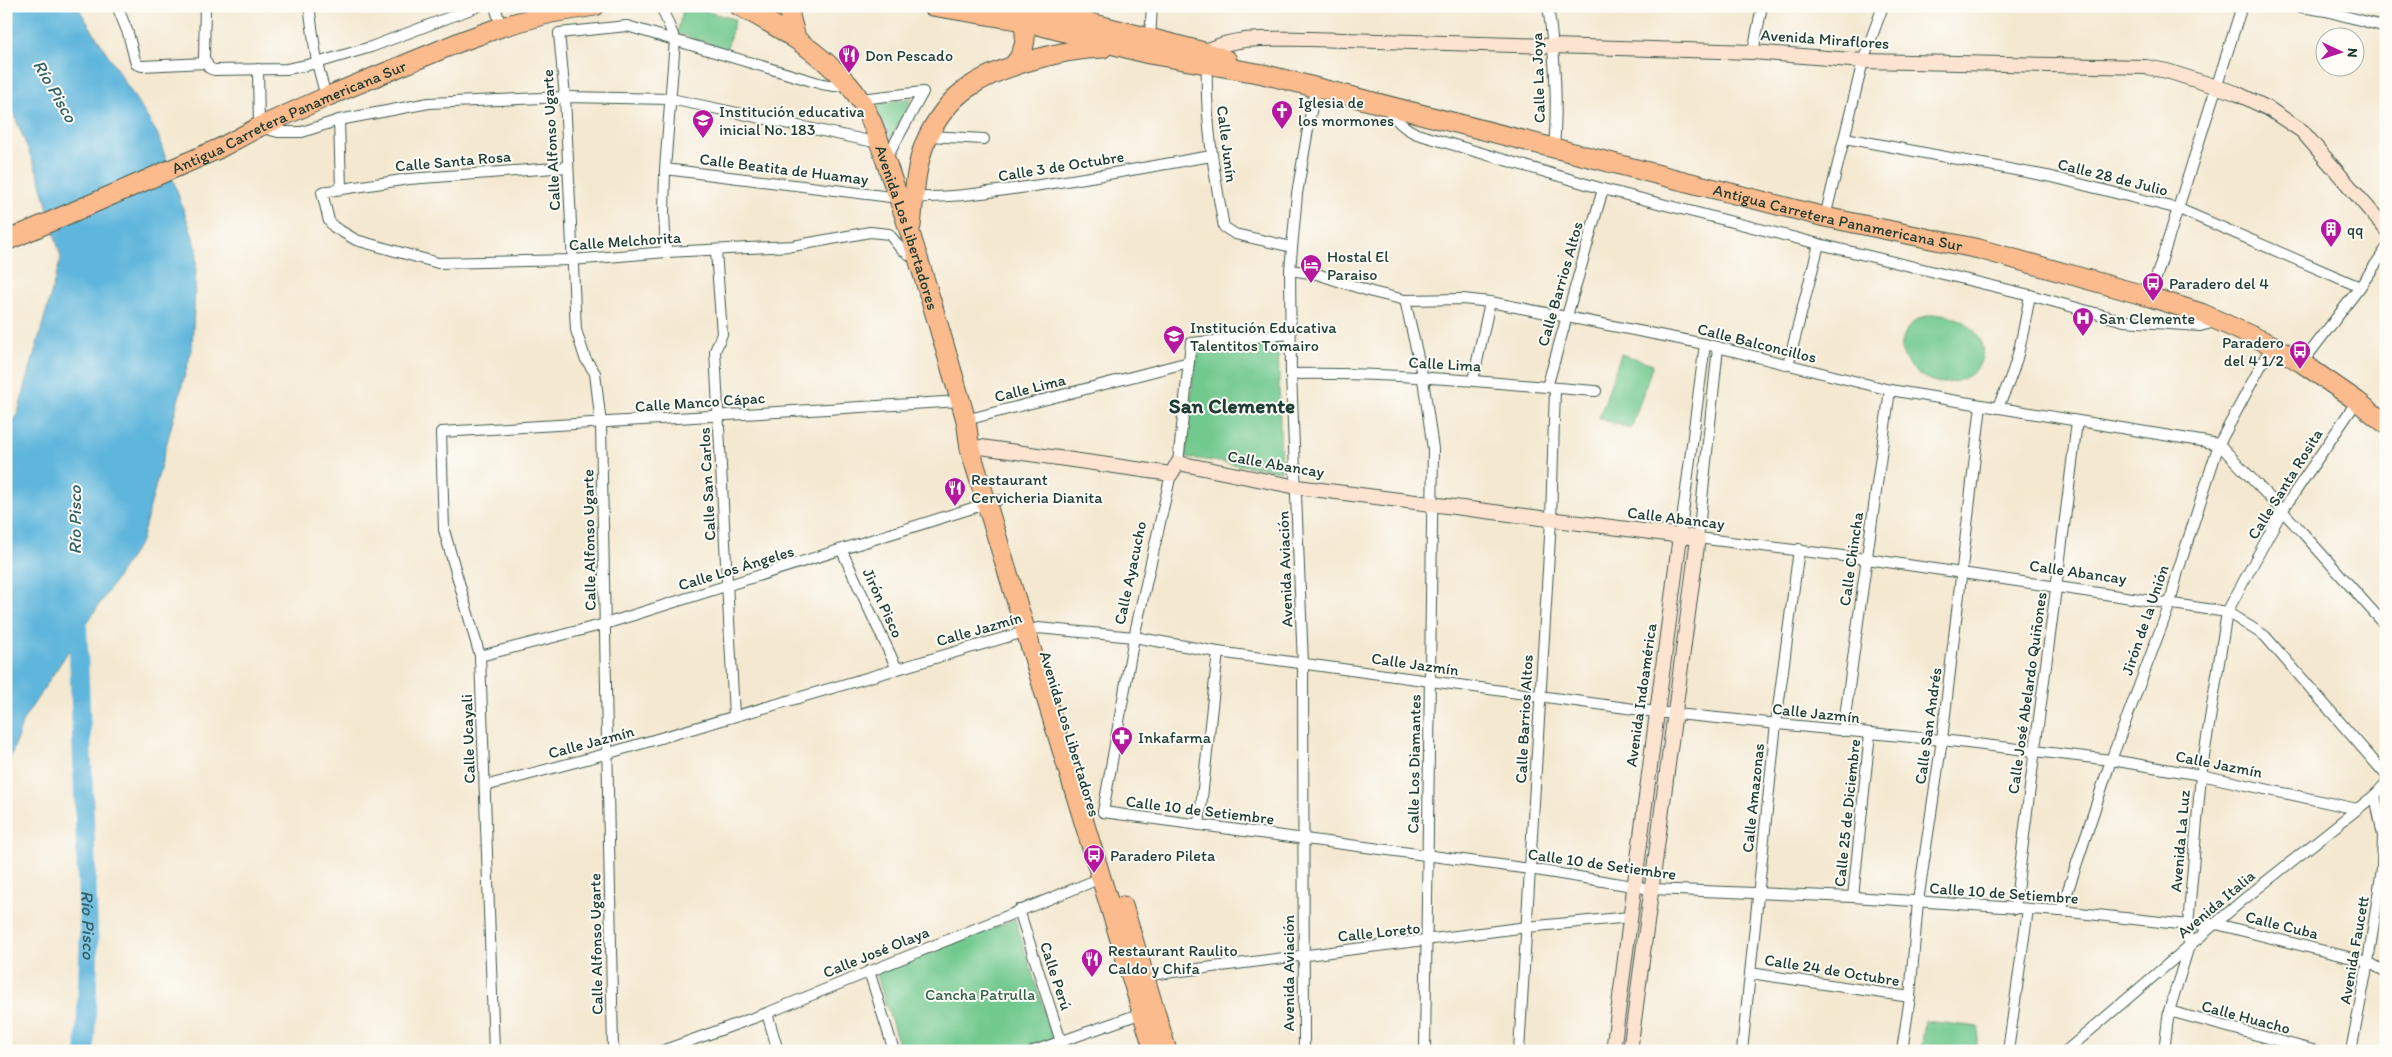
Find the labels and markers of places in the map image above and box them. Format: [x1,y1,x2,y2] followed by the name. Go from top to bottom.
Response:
[837,43,861,74] restaurant icon: Don Pescado
[865,46,953,65] place label: Don Pescado
[1298,93,1394,130] place label: Iglesia de los mormones
[1270,99,1294,130] church icon: Iglesia de los mormones
[719,102,865,139] place label: Institución educativa inicial No. 183
[691,108,715,139] school or university icon: Institución educativa inicial No. 183
[2319,217,2343,248] building icon: qq
[2347,220,2363,239] place label: qq
[1327,247,1389,284] place label: Hostal El Paraiso
[1299,253,1323,284] hotel icon: Hostal El Paraiso
[2141,271,2165,302] bus stop icon: Paradero del 4
[2169,274,2269,293] place label: Paradero del 4
[2071,306,2095,337] hospital icon: San Clemente
[2099,309,2195,328] place label: San Clemente
[1190,318,1337,355] place label: Institución Educativa Talentitos Tomairo
[1162,324,1186,355] school or university icon: Institución Educativa Talentitos Tomairo
[2222,333,2285,370] place label: Paradero del 4 1/2
[2288,339,2312,370] bus stop icon: Paradero del 4 1/2
[971,470,1103,507] place label: Restaurant Cervicheria Dianita
[943,476,967,507] restaurant icon: Restaurant Cervicheria Dianita
[1110,725,1134,756] pharmacy icon: Inkafarma
[1138,728,1212,747] place label: Inkafarma
[1082,843,1106,874] bus stop icon: Paradero Pileta
[1110,846,1216,865] place label: Paradero Pileta
[1108,941,1238,978] place label: Restaurant Raulito Caldo y Chifa
[1080,947,1104,978] restaurant icon: Restaurant Raulito Caldo y Chifa

